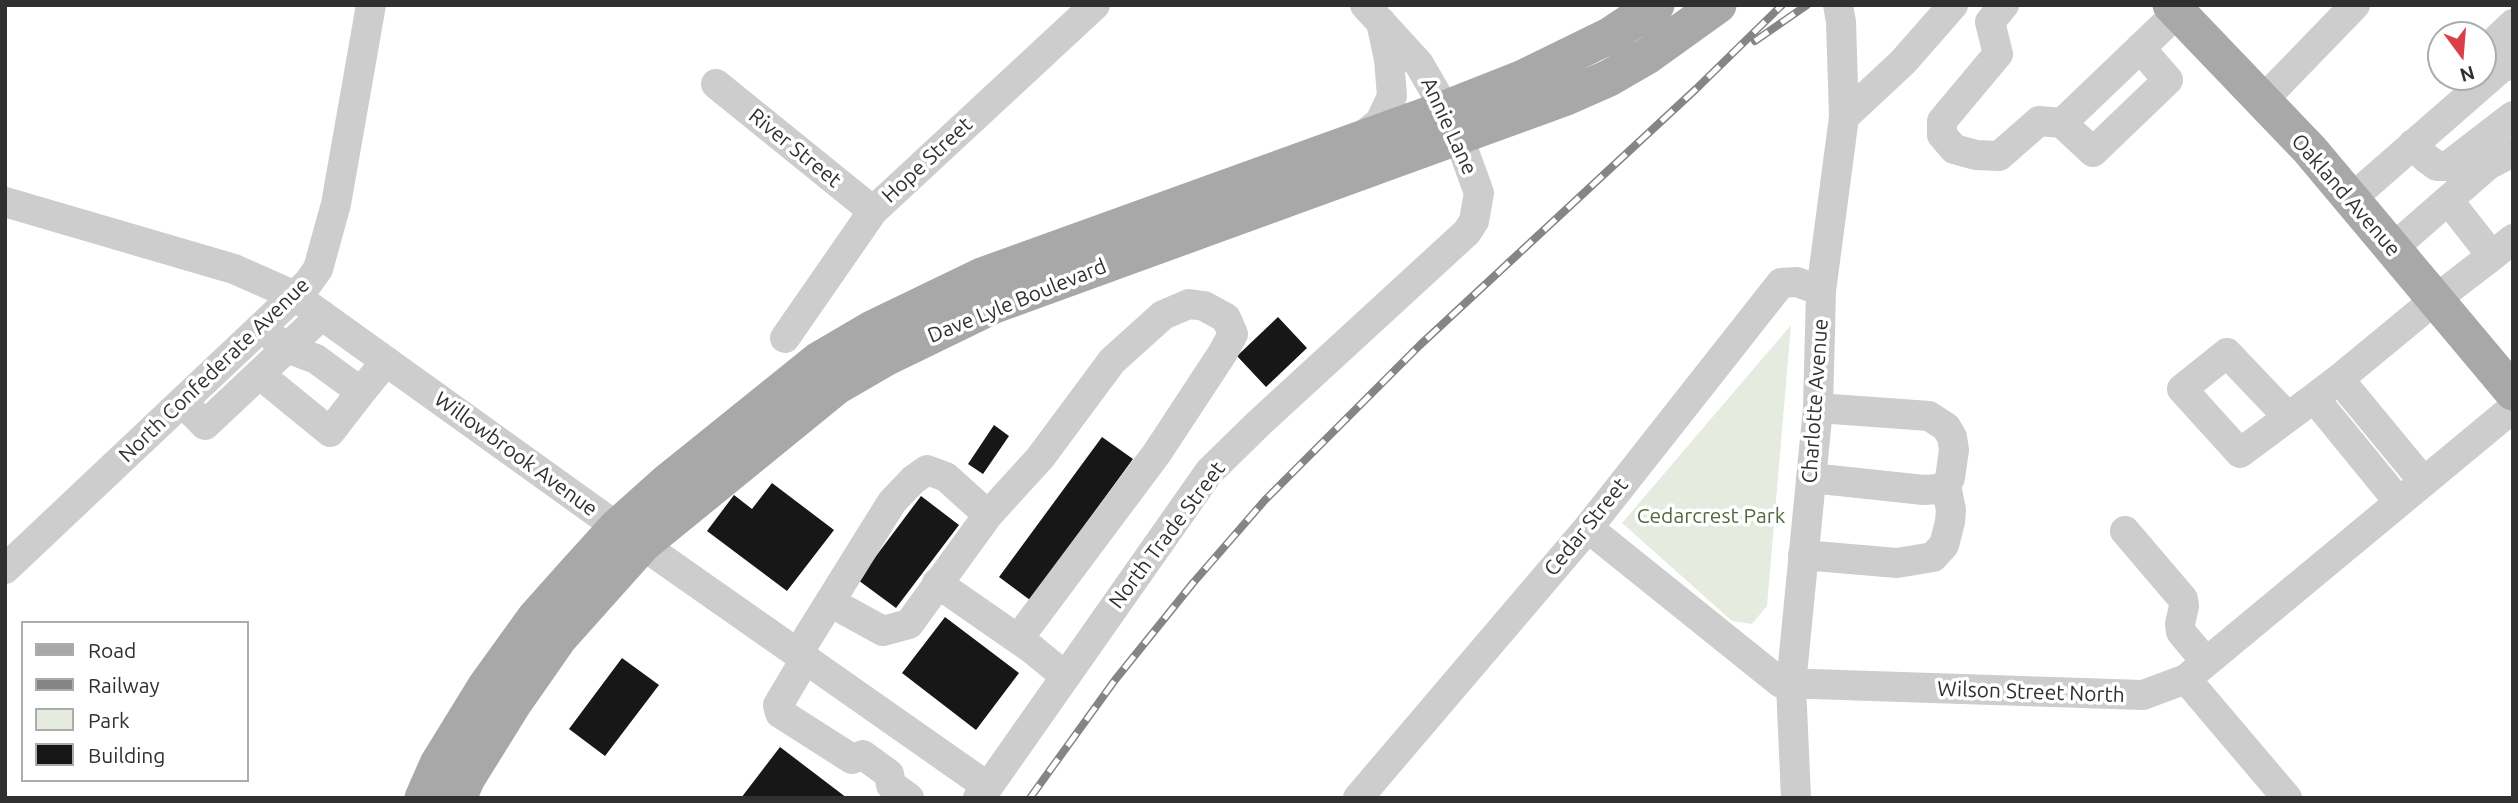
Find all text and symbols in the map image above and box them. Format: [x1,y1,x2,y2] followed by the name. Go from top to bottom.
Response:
[2427,21,2497,91] north arrow
[2457,62,2477,87] text: N
[1416,73,1482,179] street label: Annie Lane
[744,103,846,193] street label: River Street
[877,112,977,208] street label: Hope Street
[2286,129,2406,261] street label: Oakland Avenue
[924,254,1110,348] street label: Dave Lyle Boulevard
[114,272,314,468] street label: North Confederate Avenue
[1797,318,1833,484] street label: Charlotte Avenue
[430,386,602,522] street label: Willowbrook Avenue
[1104,457,1230,613] street label: North Trade Street
[1539,473,1633,581] street label: Cedar Street
[1637,503,1785,529] park label: Cedarcrest Park
[21,621,248,782] legend
[88,638,136,662] text: Road
[88,673,160,697] text: Railway
[1937,676,2125,708] street label: Wilson Street North
[88,708,130,732] text: Park
[88,743,165,767] text: Building

